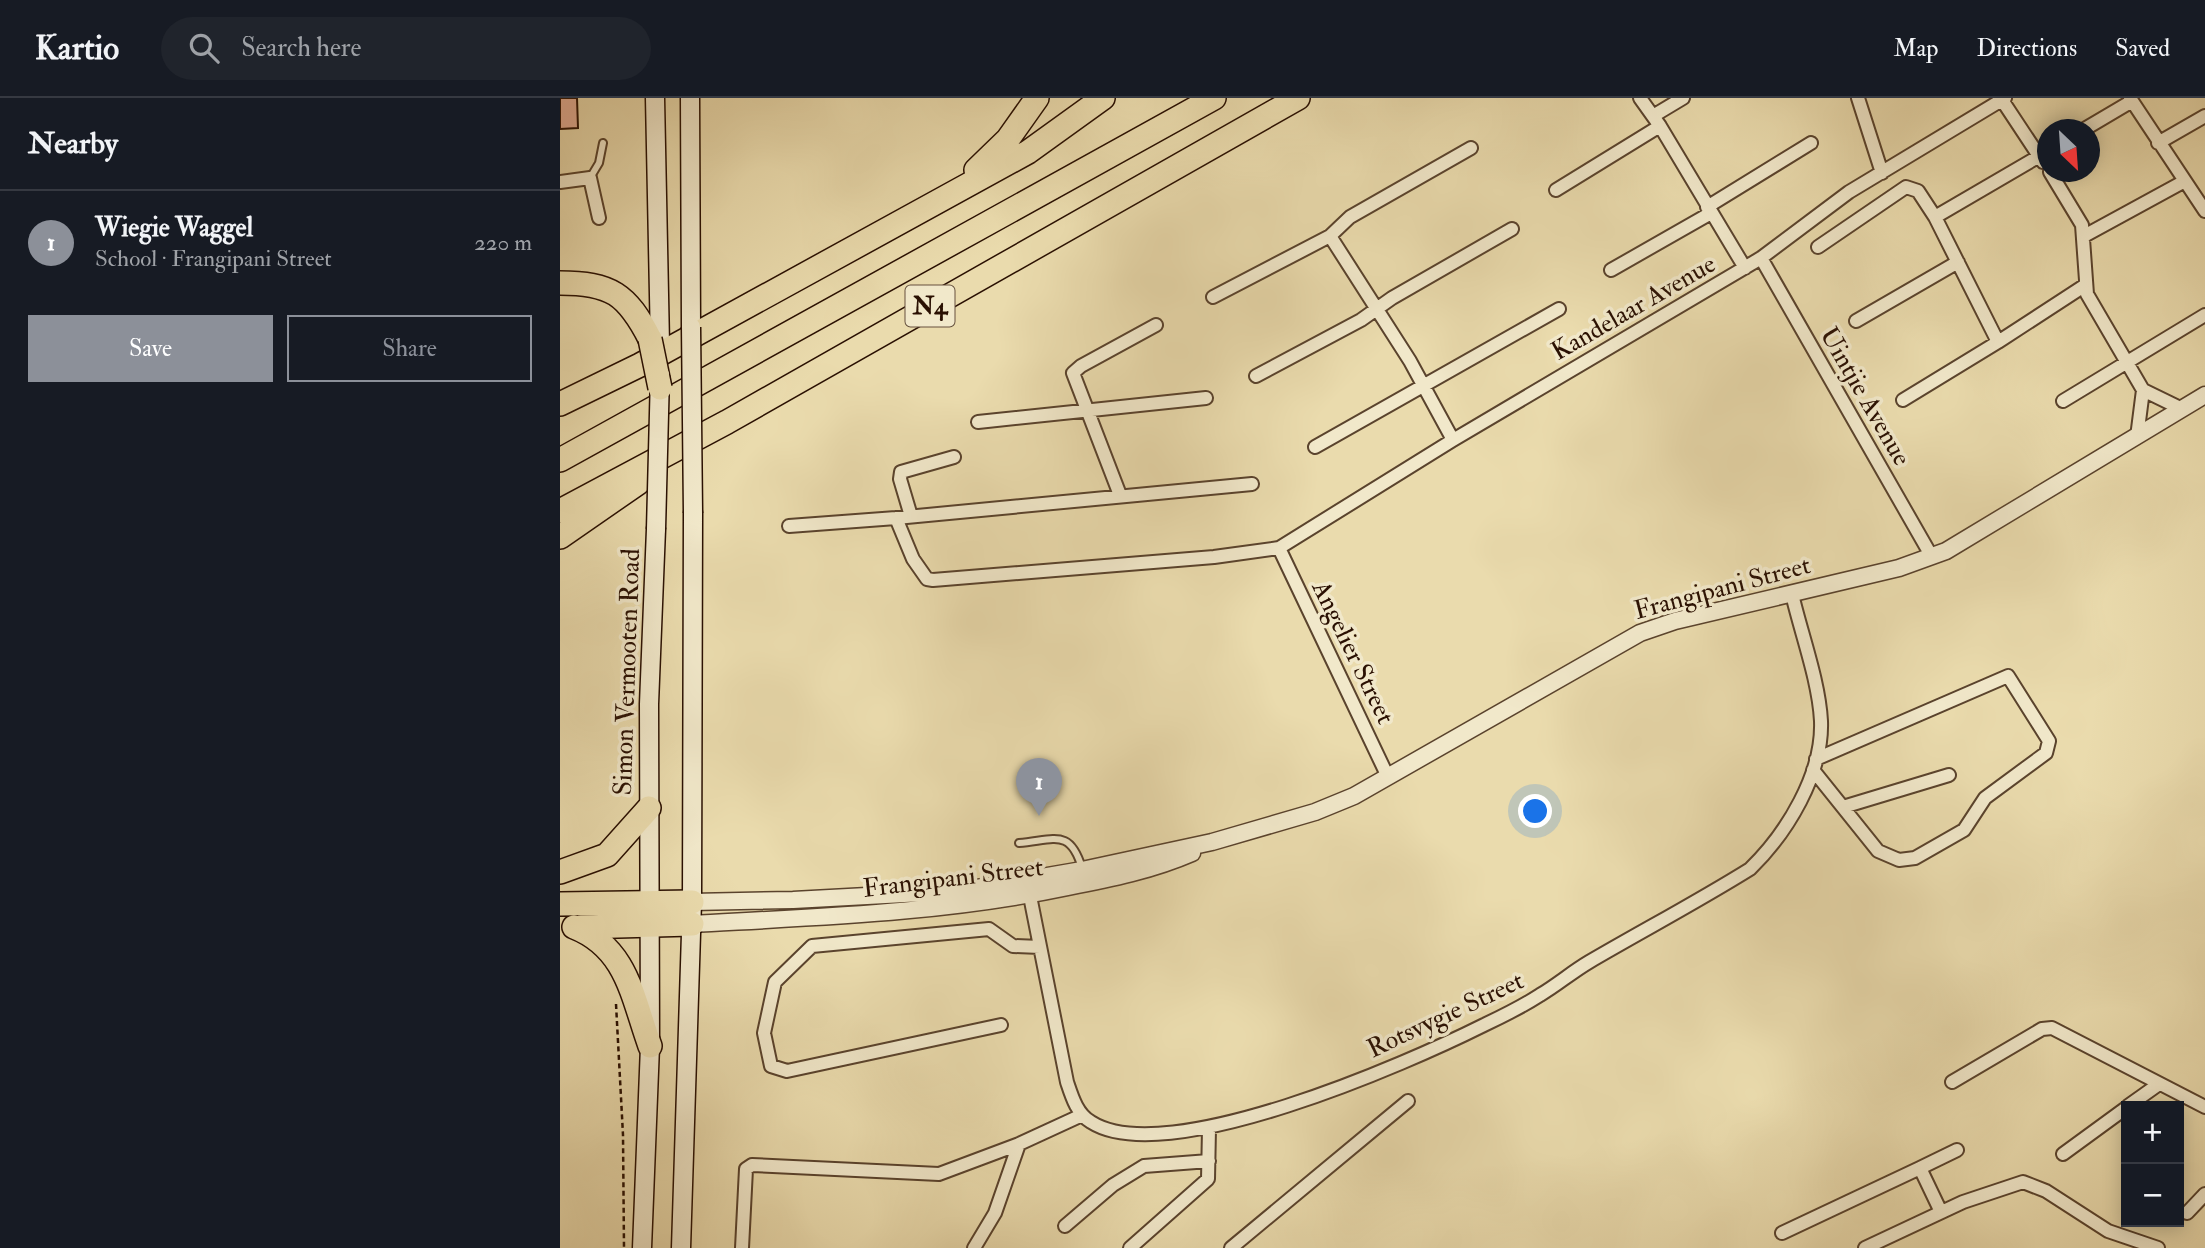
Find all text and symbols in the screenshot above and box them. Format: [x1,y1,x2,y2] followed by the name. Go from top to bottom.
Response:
[161,17,651,80] search box
[35,28,119,69] text: Kartio
[185,29,223,67] icon: search
[241,32,361,64] text: Search here
[1893,33,1938,64] text: Map
[1976,33,2077,64] text: Directions
[2115,33,2170,64] text: Saved
[2037,119,2100,182] north arrow
[28,125,118,162] text: Nearby
[95,212,253,244] text: Wiegie Waggel
[47,228,55,257] text: 1
[474,228,532,257] text: 220 m
[95,244,332,273] text: School · Frangipani Street
[1546,248,1721,368] street label: Kandelaar Avenue
[906,286,954,327] road number: N4
[28,315,273,382] button: Save
[287,315,532,382] button: Share
[1813,322,1918,472] street label: Uintjie Avenue
[607,548,647,796] street label: Simon Vermooten Road
[1631,549,1814,628] street label: Frangipani Street
[1304,575,1402,729] street label: Angelier Street
[1016,758,1062,816] pin: 1
[1518,794,1552,828] your location
[861,851,1045,906] street label: Frangipani Street
[1362,965,1529,1065] street label: Rotsvygie Street
[2121,1101,2184,1227] map controls
[2121,1101,2184,1164] button: +
[2121,1164,2184,1227] button: −

